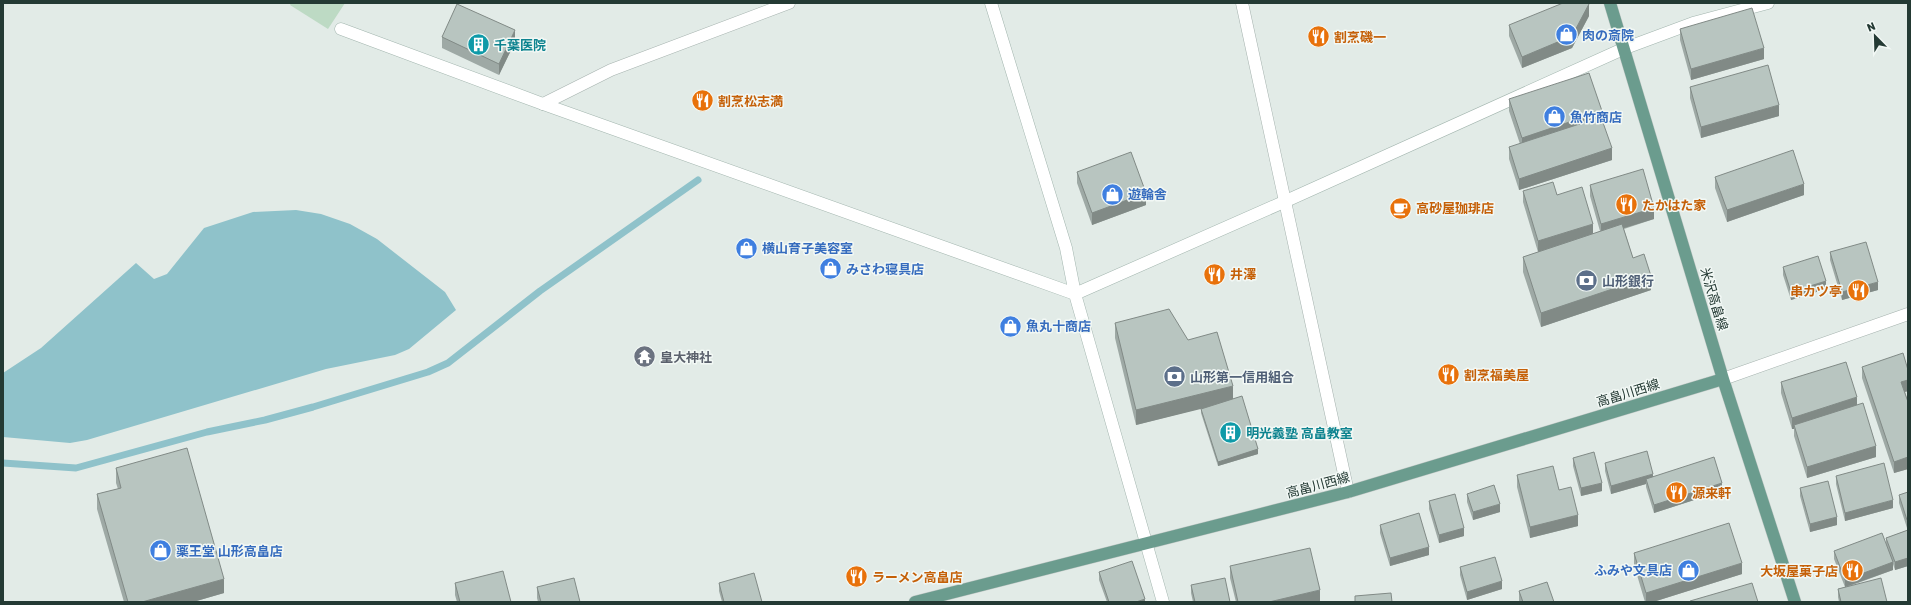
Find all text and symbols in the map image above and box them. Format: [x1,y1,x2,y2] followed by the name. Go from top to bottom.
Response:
[1855,16,1895,56] north arrow
[1865,20,1878,35] text: N
[1554,22,1580,48] shop icon: 肉の斎院
[1306,24,1332,50] restaurant icon: 割烹磯一
[1582,28,1634,43] place label: 肉の斎院
[1334,30,1386,45] place label: 割烹磯一
[465,32,491,58] building icon: 千葉医院
[494,38,546,53] place label: 千葉医院
[690,88,716,114] restaurant icon: 割烹松志満
[718,94,783,109] place label: 割烹松志満
[1542,104,1568,130] shop icon: 魚竹商店
[1570,110,1622,125] place label: 魚竹商店
[1099,181,1125,207] shop icon: 遊輪舎
[1128,187,1167,202] place label: 遊輪舎
[1613,192,1639,218] restaurant icon: たかはた家
[1388,195,1414,221] cafe icon: 高砂屋珈琲店
[1642,198,1706,213] place label: たかはた家
[1416,201,1494,216] place label: 高砂屋珈琲店
[734,235,760,261] shop icon: 横山育子美容室
[762,241,853,256] place label: 横山育子美容室
[818,256,844,282] shop icon: みさわ寝具店
[1202,261,1228,287] restaurant icon: 井澤
[846,262,924,277] place label: みさわ寝具店
[1697,266,1731,332] street label: 米沢高畠線
[1230,267,1256,282] place label: 井澤
[1574,268,1600,294] bank icon: 山形銀行
[1602,274,1654,289] place label: 山形銀行
[1845,278,1871,304] restaurant icon: 串カツ亭
[1790,284,1842,299] place label: 串カツ亭
[997,313,1023,339] shop icon: 魚丸十商店
[1026,319,1091,334] place label: 魚丸十商店
[631,344,657,370] temple icon: 皇大神社
[660,350,712,365] place label: 皇大神社
[1436,362,1462,388] restaurant icon: 割烹福美屋
[1162,364,1188,390] bank icon: 山形第一信用組合
[1464,368,1529,383] place label: 割烹福美屋
[1190,370,1294,385] place label: 山形第一信用組合
[1595,376,1661,410] street label: 高畠川西線
[1217,420,1243,446] building icon: 明光義塾 高畠教室
[1246,426,1353,441] place label: 明光義塾 高畠教室
[1285,469,1351,501] street label: 高畠川西線
[1663,480,1689,506] restaurant icon: 源来軒
[1692,486,1731,501] place label: 源来軒
[148,538,174,564] shop icon: 薬王堂 山形高畠店
[176,544,283,559] place label: 薬王堂 山形高畠店
[1675,557,1701,583] shop icon: ふみや文具店
[1840,558,1866,584] restaurant icon: 大坂屋菓子店
[1594,563,1672,578] place label: ふみや文具店
[844,564,870,590] restaurant icon: ラーメン高畠店
[1760,564,1838,579] place label: 大坂屋菓子店
[872,570,962,585] place label: ラーメン高畠店

